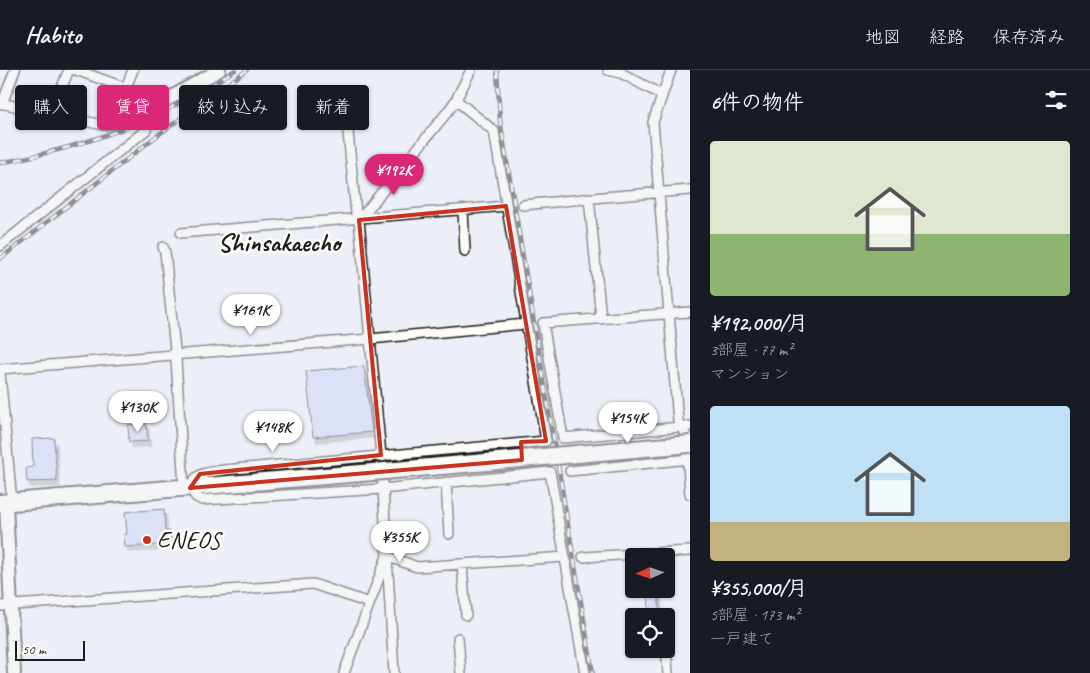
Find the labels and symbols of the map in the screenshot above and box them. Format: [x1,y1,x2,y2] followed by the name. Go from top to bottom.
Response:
[359,154,429,196] pin: ¥192K
[218,226,343,259] district label: Shinsakaecho
[216,294,286,336] pin: ¥161K
[103,390,173,433] pin: ¥130K
[593,402,663,444] pin: ¥154K
[238,410,308,453] pin: ¥148K
[365,520,435,563] pin: ¥355K
[157,525,223,555] place label: ENEOS
[141,534,153,546] marker: ENEOS
[625,548,675,598] north arrow
[15,638,85,661] scale bar

